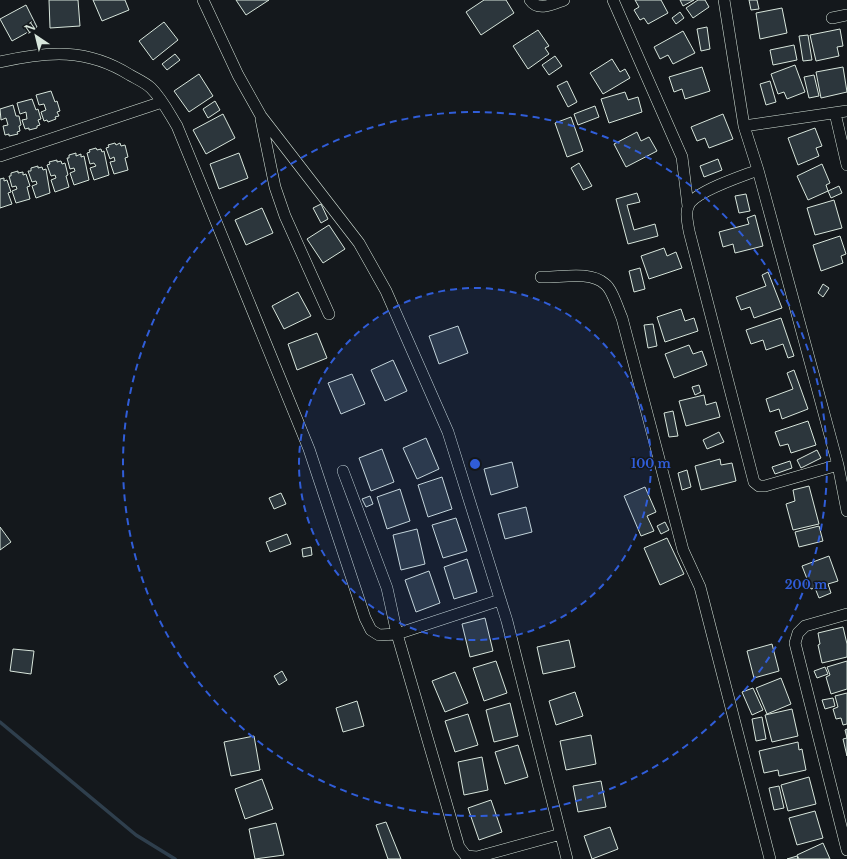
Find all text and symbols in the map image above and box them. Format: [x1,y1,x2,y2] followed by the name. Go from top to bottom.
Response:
[16,16,56,56] north arrow
[22,19,39,37] text: N
[631,456,672,471] text: 100 m
[468,457,482,471] centre of rings
[785,577,828,592] text: 200 m

